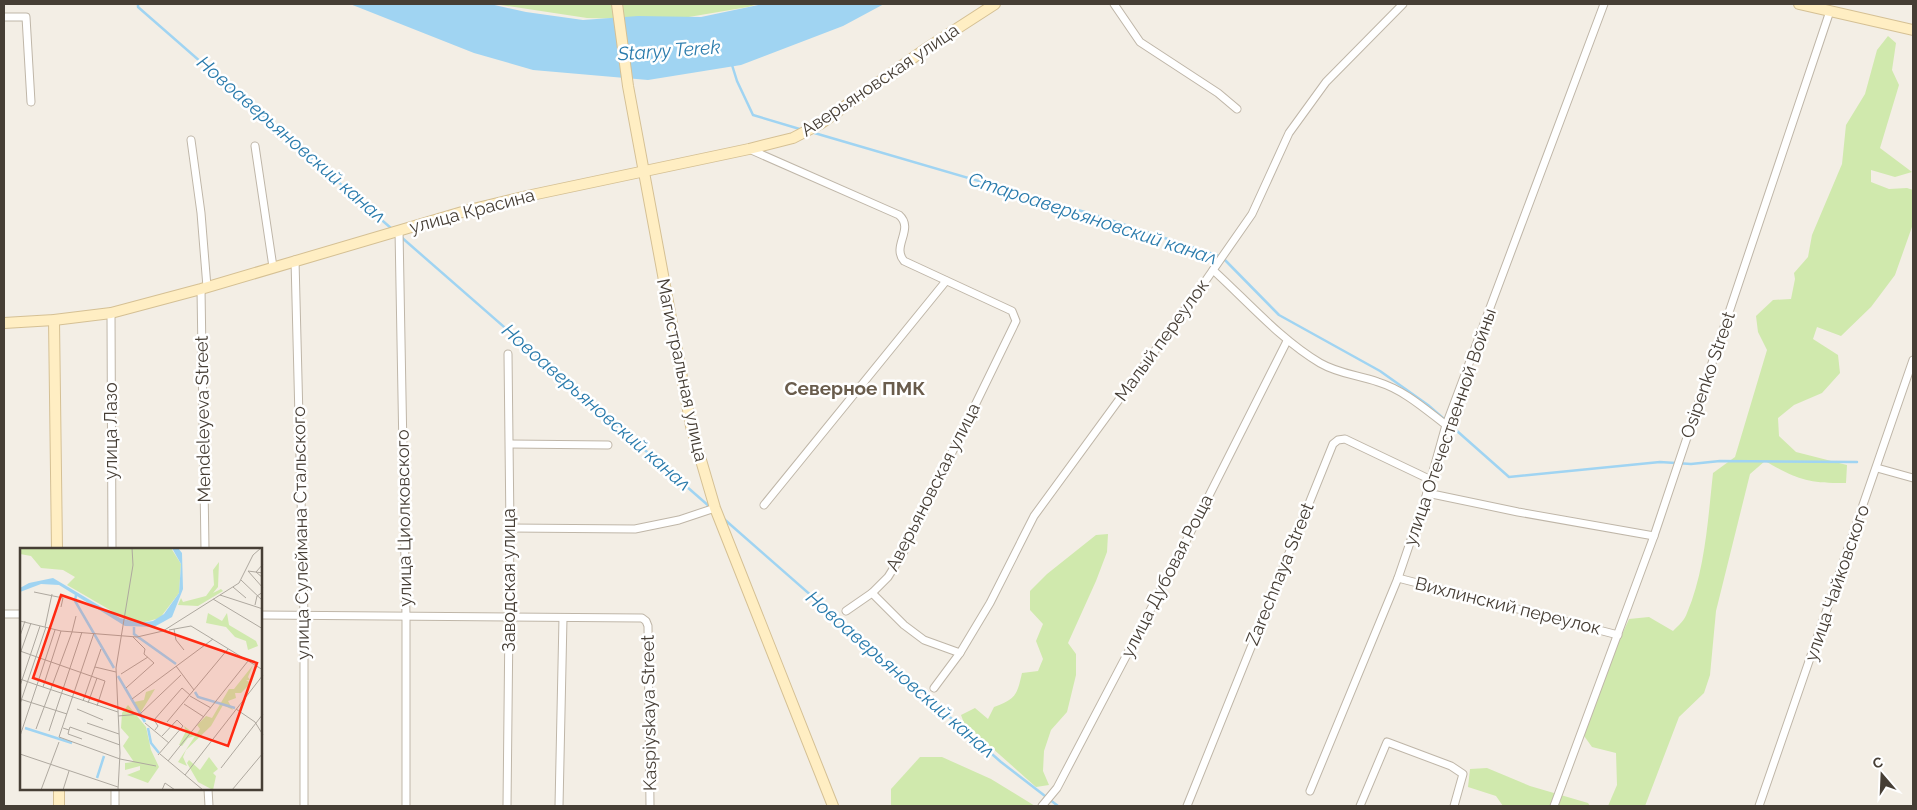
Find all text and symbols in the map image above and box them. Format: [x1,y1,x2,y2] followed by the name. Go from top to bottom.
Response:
[797,19,963,140] street label: Аверьяновская улица
[616,35,721,65] water label: Staryy Terek
[193,51,391,227] water label: Новоаверьяновский канал
[966,167,1220,269] water label: Староаверьяновский канал
[407,184,537,237] street label: улица Красина
[1110,275,1213,405] street label: Малый переулок
[653,276,712,463] street label: Магистральная улица
[1399,305,1500,548] street label: улица Отечественной Войны
[1676,309,1739,441] street label: Osipenko Street
[498,319,696,495] water label: Новоаверьяновский канал
[191,335,214,503] street label: Mendeleyeva Street
[785,377,925,399] district label: Северное ПМК
[100,382,121,480] street label: улица Лазо
[881,399,984,574] street label: Аверьяновская улица
[288,406,313,660] street label: улица Сулеймана Стальского
[391,429,416,607] street label: улица Циолковского
[1116,491,1217,661] street label: улица Дубовая Роща
[1241,499,1318,648] street label: Zarechnaya Street
[1800,501,1873,664] street label: улица Чайковского
[498,508,519,652] street label: Заводская улица
[20,548,262,790] inset map
[1413,572,1603,639] street label: Вихлинский переулок
[802,586,1000,762] water label: Новоаверьяновский канал
[637,635,660,791] street label: Kaspiyskaya Street
[1857,750,1907,800] north arrow
[1871,753,1885,772] text: С

